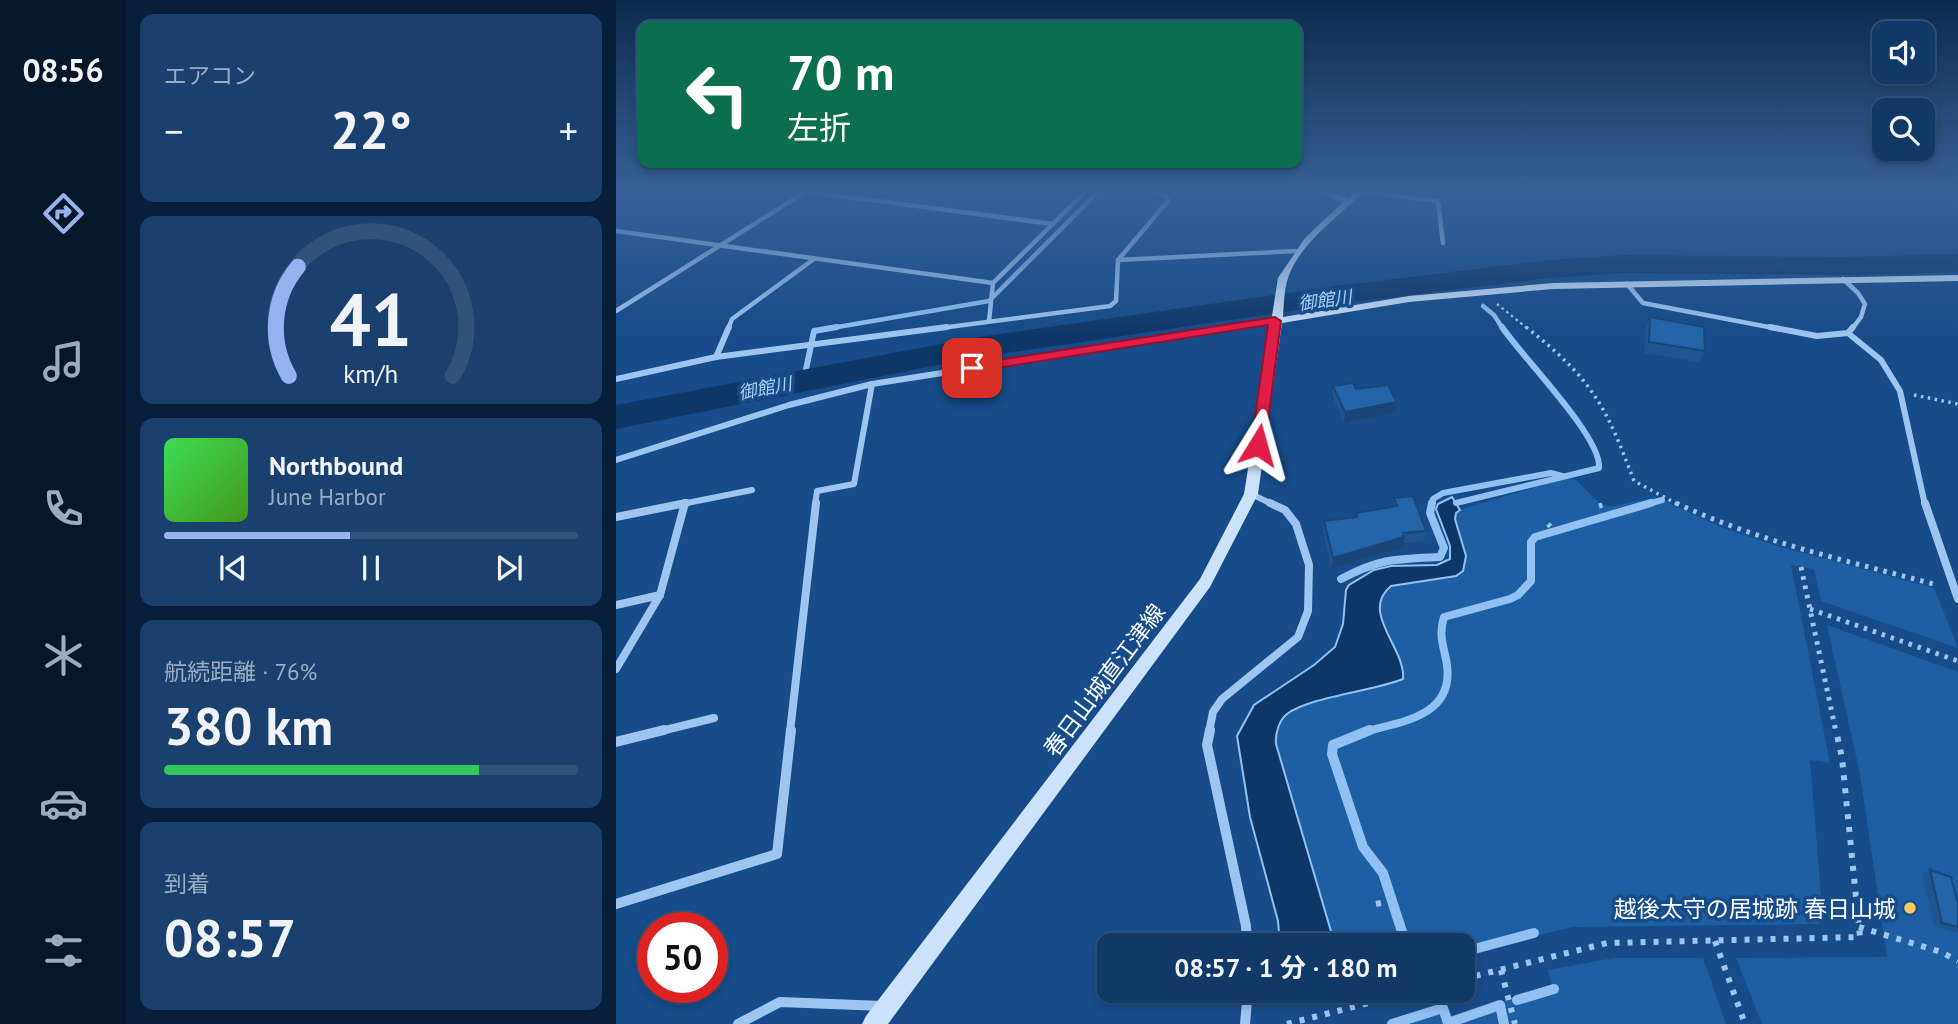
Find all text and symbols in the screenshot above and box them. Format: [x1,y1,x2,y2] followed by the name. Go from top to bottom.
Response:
[1872,21,1935,161] map controls
[1872,21,1935,84] button: sound
[787,40,894,104] text: 70 m
[22,49,104,91] text: 08:56
[672,49,763,140] icon: left
[164,61,256,90] text: エアコン
[330,96,412,163] text: 22°
[1872,98,1935,161] button: search
[164,106,183,155] text: −
[559,106,578,155] text: +
[787,106,851,148] text: 左折
[39,189,88,238] icon: directions
[330,272,412,366] text: 41
[1297,285,1355,315] water label: 御館川
[39,337,88,386] icon: music
[942,338,1002,398] pin
[953,349,991,387] icon: arrive
[344,358,398,390] text: km/h
[736,371,796,404] water label: 御館川
[1221,408,1295,482] position arrow
[269,449,403,482] text: Northbound
[269,482,386,511] text: June Harbor
[39,484,88,533] icon: phone
[214,549,252,587] icon: previous
[352,549,390,587] icon: pause
[490,549,528,587] icon: next
[1037,598,1171,762] street label: 春日山城直江津線
[39,631,88,680] icon: climate
[164,657,317,686] text: 航続距離 · 76%
[164,692,333,759] text: 380 km
[39,779,88,828] icon: car
[164,869,210,898] text: 到着
[1614,894,1896,923] place label: 越後太守の居城跡 春日山城
[1902,900,1918,916] marker: 越後太守の居城跡 春日山城
[164,904,296,971] text: 08:57
[637,912,728,1003] speed limit sign: 50
[39,926,88,975] icon: filters
[1174,951,1398,984] text: 08:57 · 1 分 · 180 m

